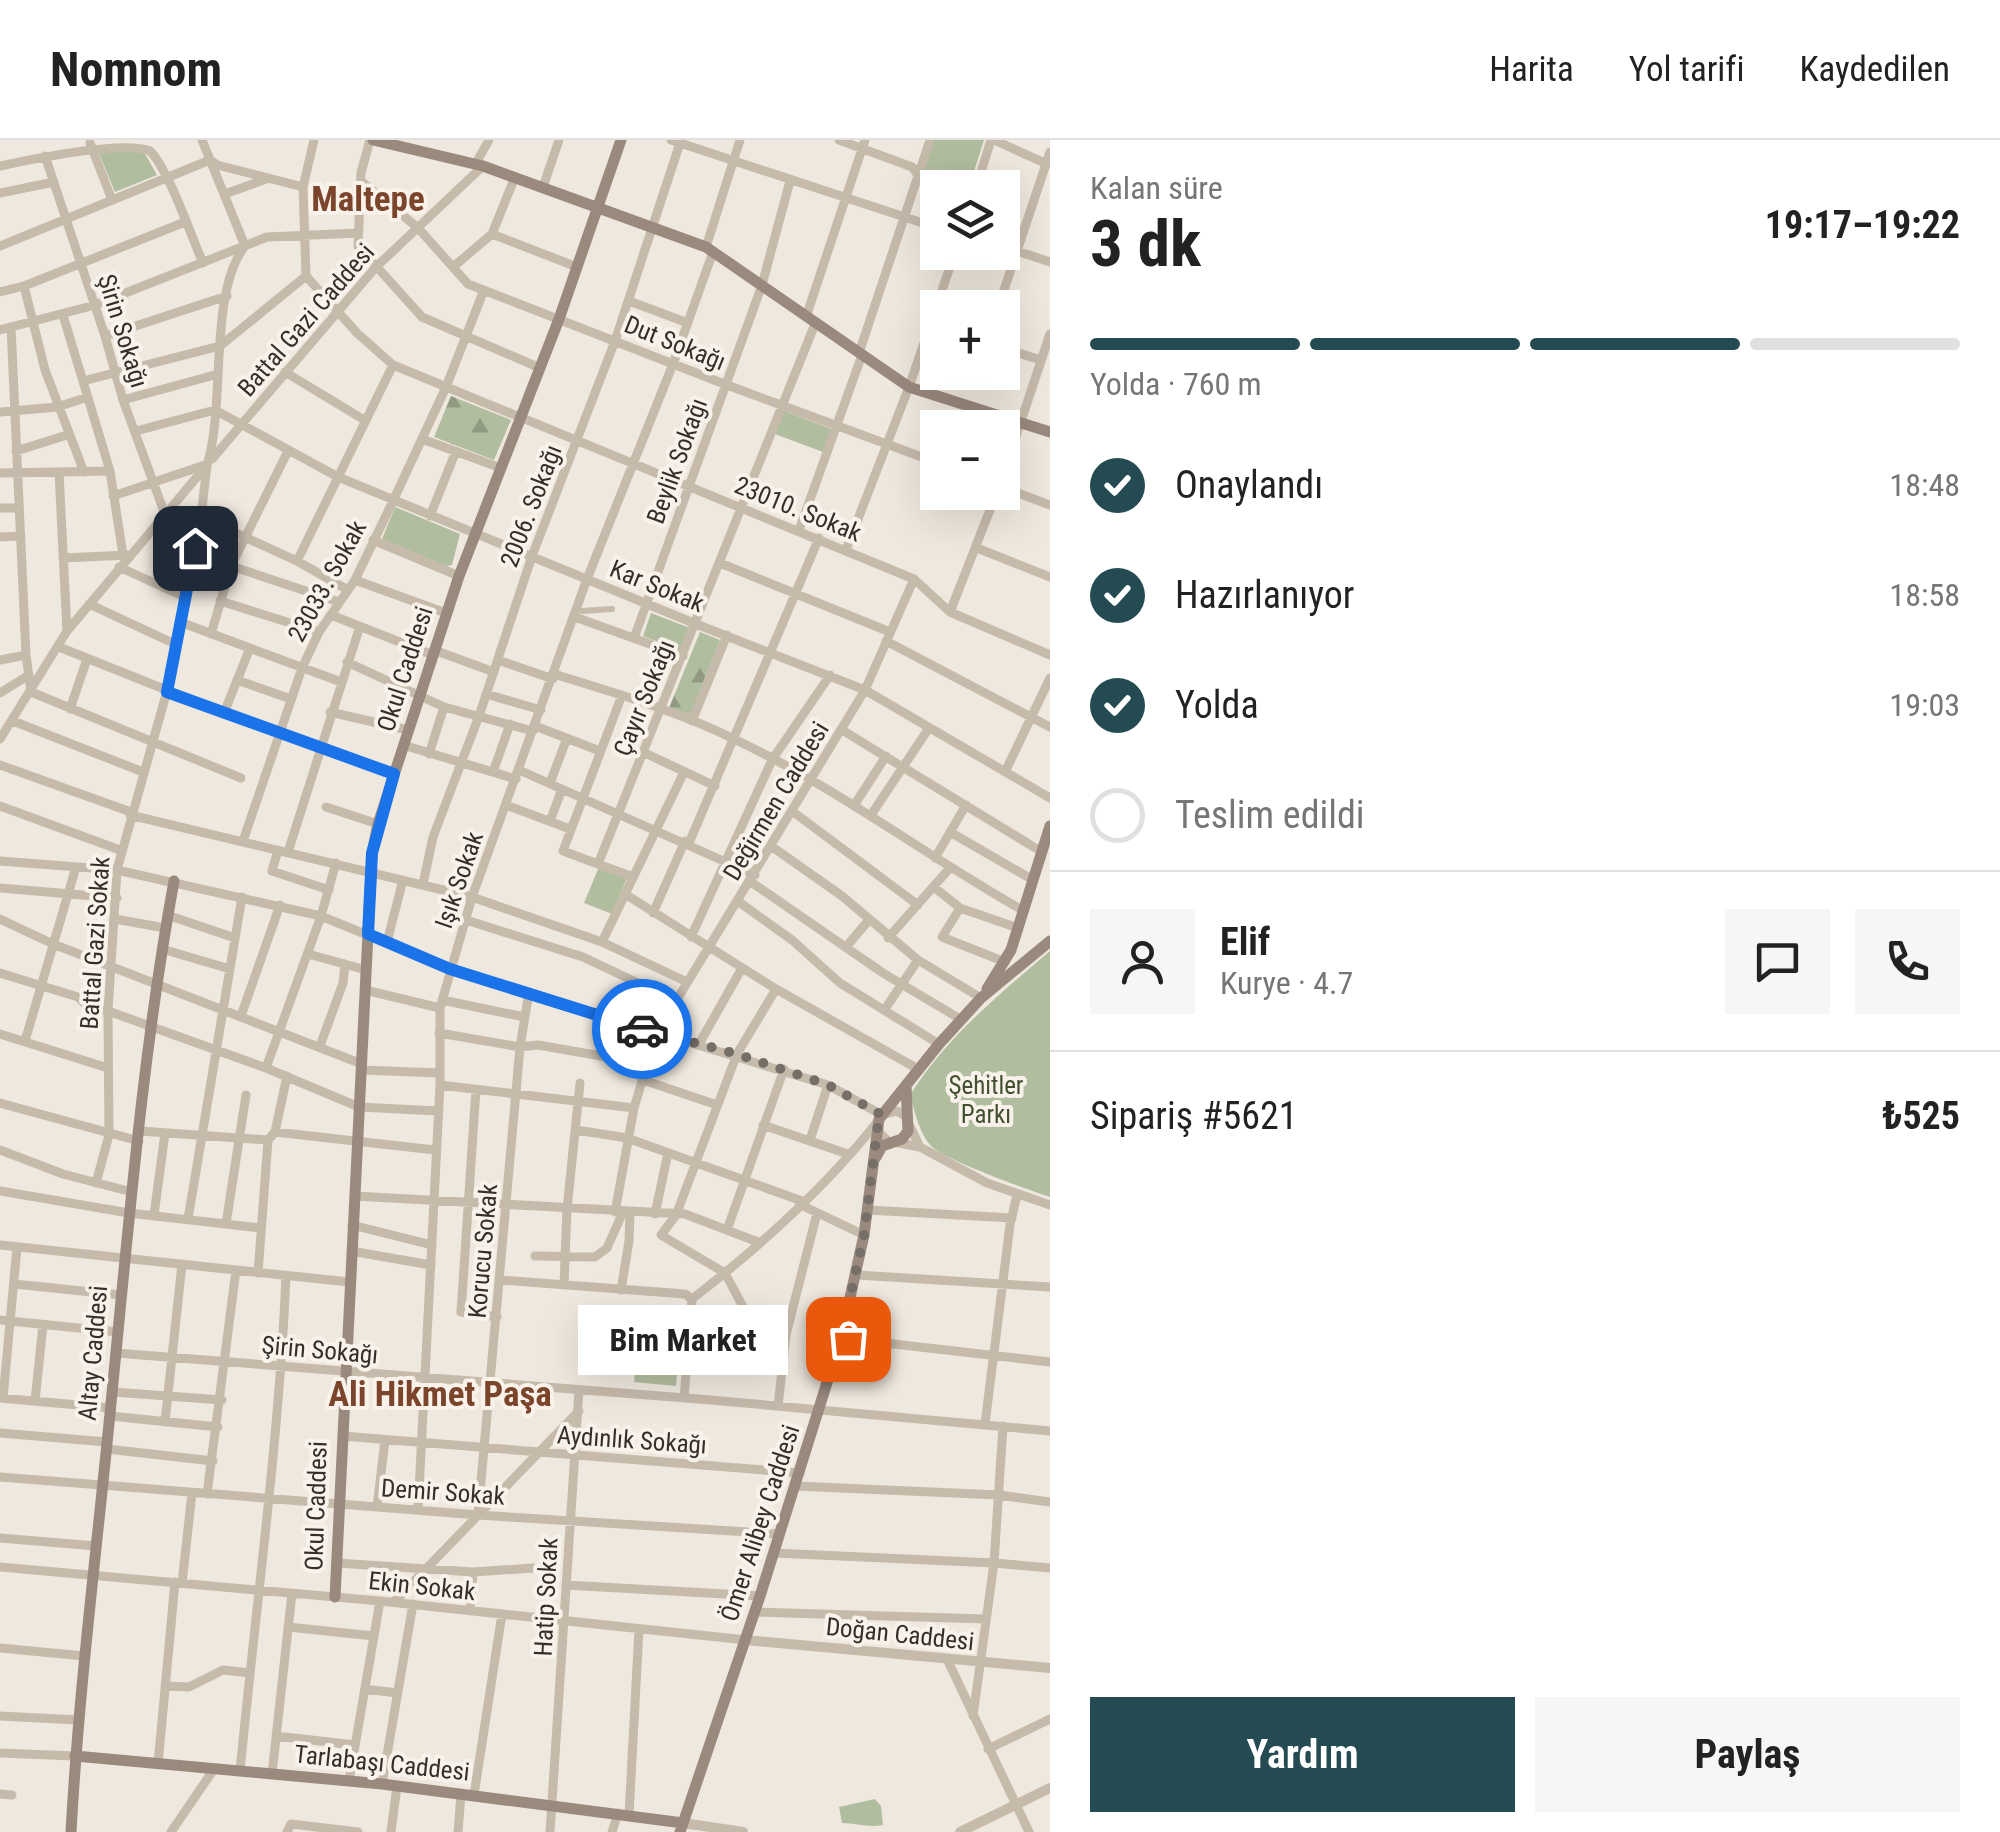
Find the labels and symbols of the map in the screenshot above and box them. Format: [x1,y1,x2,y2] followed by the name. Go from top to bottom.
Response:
[311,179,425,220] district label: Maltepe
[232,238,380,402] street label: Battal Gazi Caddesi
[92,271,154,391] street label: Şirin Sokağı
[620,310,730,376] street label: Dut Sokağı
[641,394,713,528] street label: Beylik Sokağı
[494,441,568,571] street label: 2006. Sokağı
[730,470,866,548] street label: 23010. Sokak
[153,506,238,591] pin
[282,515,373,647] street label: 23033. Sokak
[606,554,709,618] street label: Kar Sokak
[371,603,439,735] street label: Okul Caddesi
[608,636,680,760] street label: Çayır Sokağı
[717,716,835,886] street label: Değirmen Caddesi
[429,827,489,932] street label: Işık Sokak
[74,855,116,1030] street label: Battal Gazi Sokak
[592,979,692,1079] courier
[949,1071,1024,1129] park label: Şehitler Parkı
[463,1182,503,1319] street label: Korucu Sokak
[73,1284,113,1422] street label: Altay Caddesi
[806,1297,891,1382] pin
[578,1304,788,1374] callout: Bim Market
[261,1330,379,1370] street label: Şirin Sokağı
[328,1374,552,1415] district label: Ali Hikmet Paşa
[556,1420,708,1460] street label: Aydınlık Sokağı
[715,1421,805,1625] street label: Ömer Alibey Caddesi
[299,1441,333,1571] street label: Okul Caddesi
[380,1473,507,1511] street label: Demir Sokak
[528,1536,564,1657] street label: Hatip Sokak
[367,1566,478,1606] street label: Ekin Sokak
[825,1612,975,1656] street label: Doğan Caddesi
[293,1739,471,1787] street label: Tarlabaşı Caddesi

